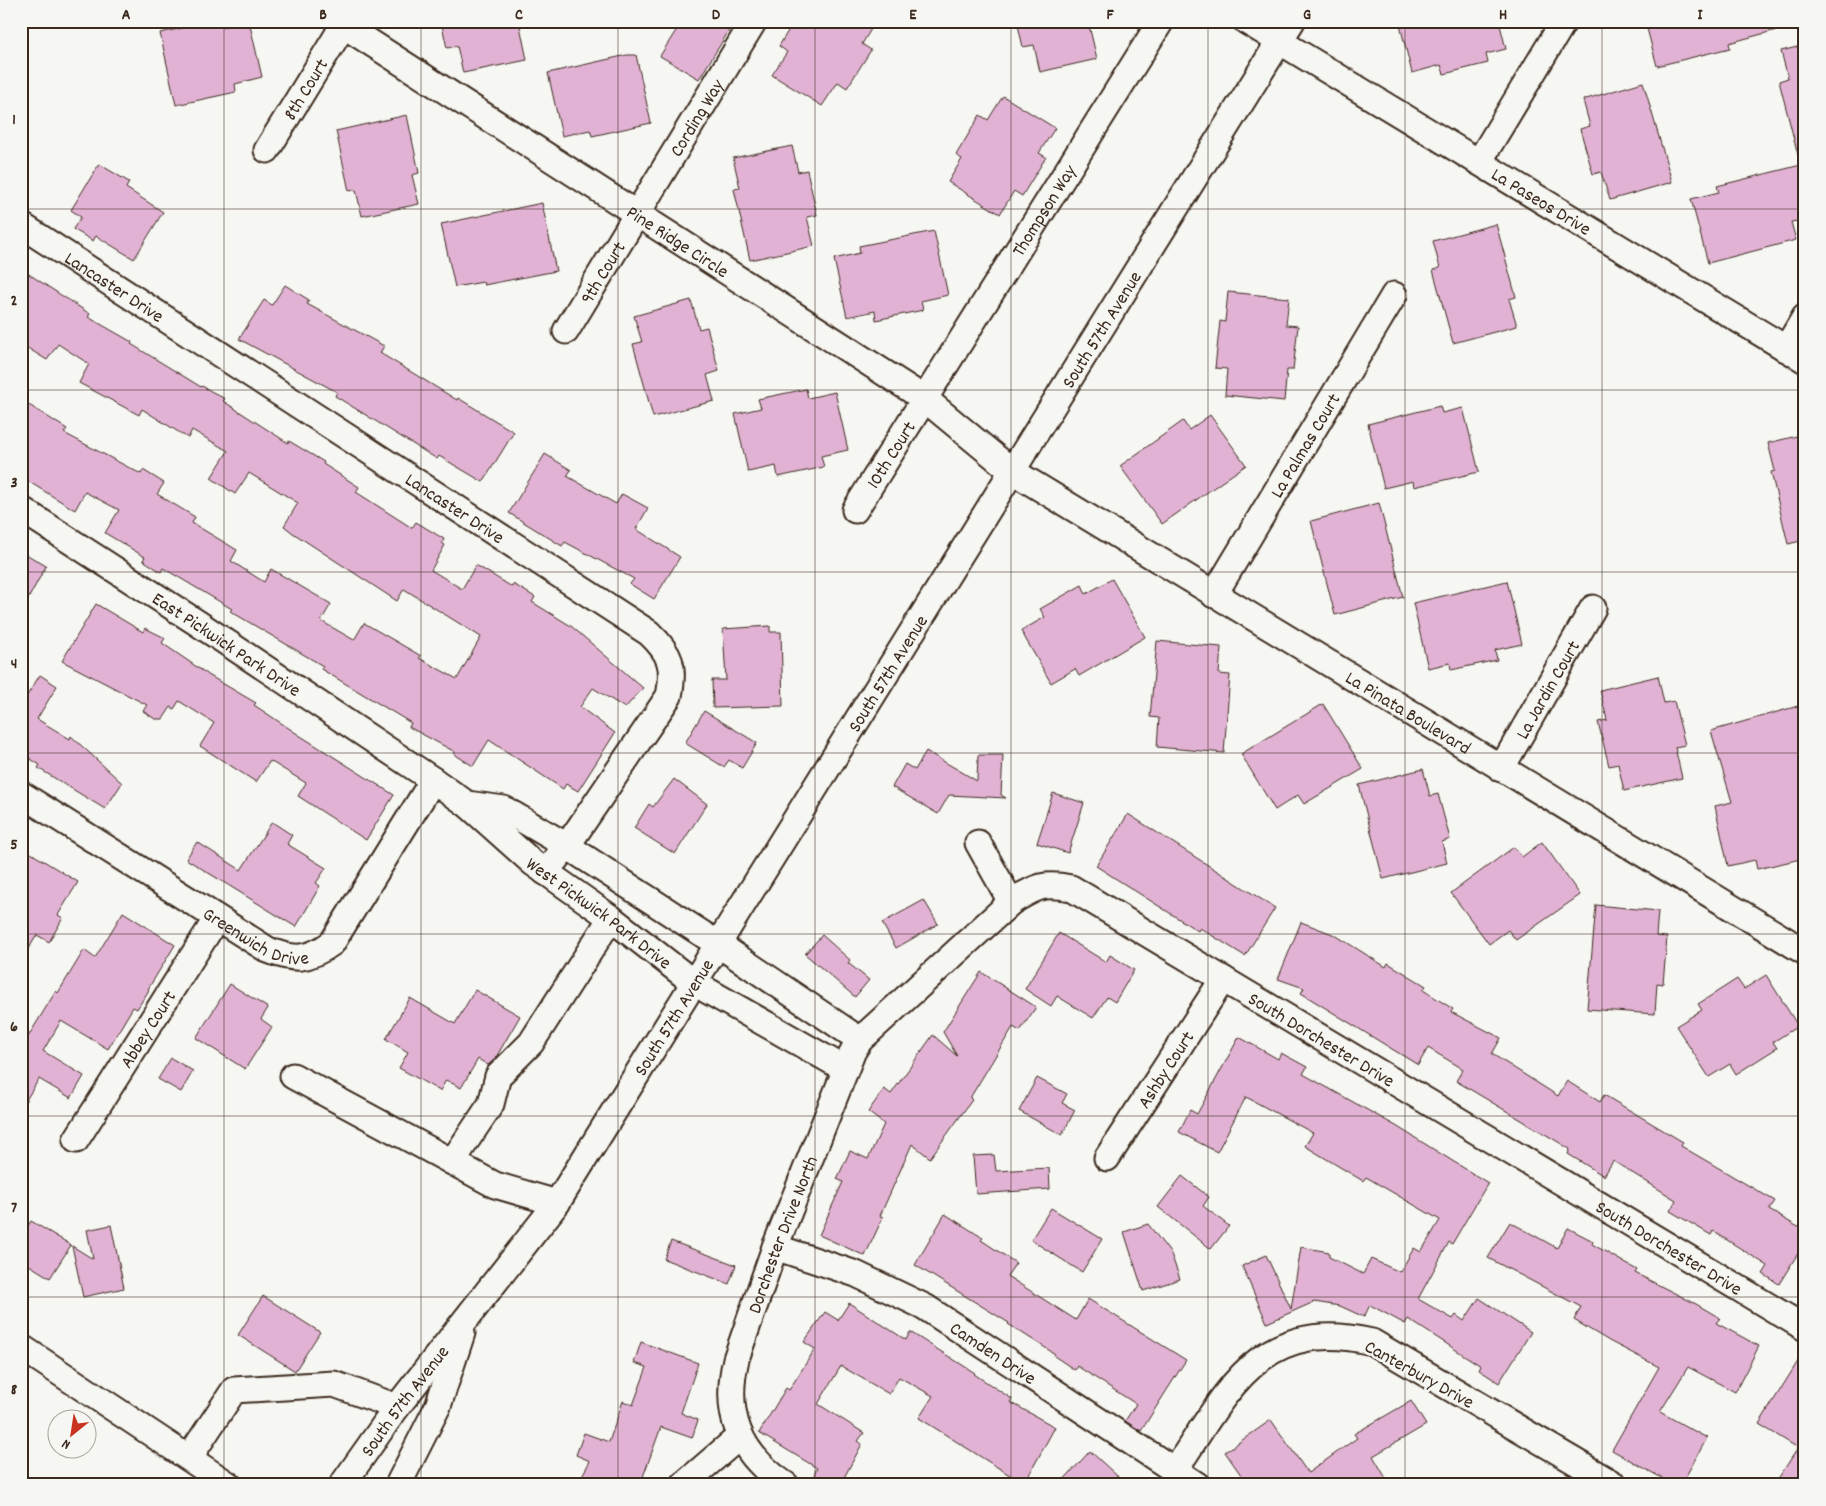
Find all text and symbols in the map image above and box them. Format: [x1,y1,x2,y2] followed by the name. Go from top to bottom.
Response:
[122,4,131,27] text: A
[319,4,327,27] text: B
[515,4,523,27] text: C
[712,4,721,27] text: D
[909,4,917,27] text: E
[1106,4,1114,27] text: F
[1303,4,1311,27] text: G
[1499,4,1507,27] text: H
[1698,4,1704,27] text: I
[278,54,337,126] street label: 8th Court
[665,75,733,163] street label: Cording Way
[12,109,16,132] text: 1
[1007,160,1085,263] street label: Thompson Way
[1485,163,1595,244] street label: La Paseos Drive
[620,201,733,286] street label: Pine Ridge Circle
[575,237,634,310] street label: 9th Court
[58,247,168,331] street label: Lancaster Drive
[1057,267,1150,395] street label: South 57th Avenue
[11,290,18,313] text: 2
[1265,389,1349,504] street label: La Palmas Court
[862,417,924,495] street label: 10th Court
[399,468,508,552] street label: Lancaster Drive
[10,472,18,495] text: 3
[146,587,305,705] street label: East Pickwick Park Drive
[843,611,936,738] street label: South 57th Avenue
[1511,637,1589,745] street label: La Jardin Court
[11,653,17,676] text: 4
[1339,666,1475,763] street label: La Pinata Boulevard
[10,834,18,857] text: 5
[519,852,676,978] street label: West Pickwick Park Drive
[197,902,311,974] street label: Greenwich Drive
[629,955,722,1082] street label: South 57th Avenue
[115,986,185,1075] street label: Abbey Court
[1242,987,1399,1096] street label: South Dorchester Drive
[10,1016,18,1039] text: 6
[1132,1027,1203,1115] street label: Ashby Court
[743,1153,827,1318] street label: Dorchester Drive North
[1589,1195,1746,1304] street label: South Dorchester Drive
[11,1197,17,1220] text: 7
[943,1317,1040,1393] street label: Camden Drive
[1359,1335,1478,1417] street label: Canterbury Drive
[356,1341,457,1463] street label: South 57th Avenue
[11,1379,18,1402] text: 8
[48,1408,98,1458] north arrow
[58,1433,74,1454] text: N

